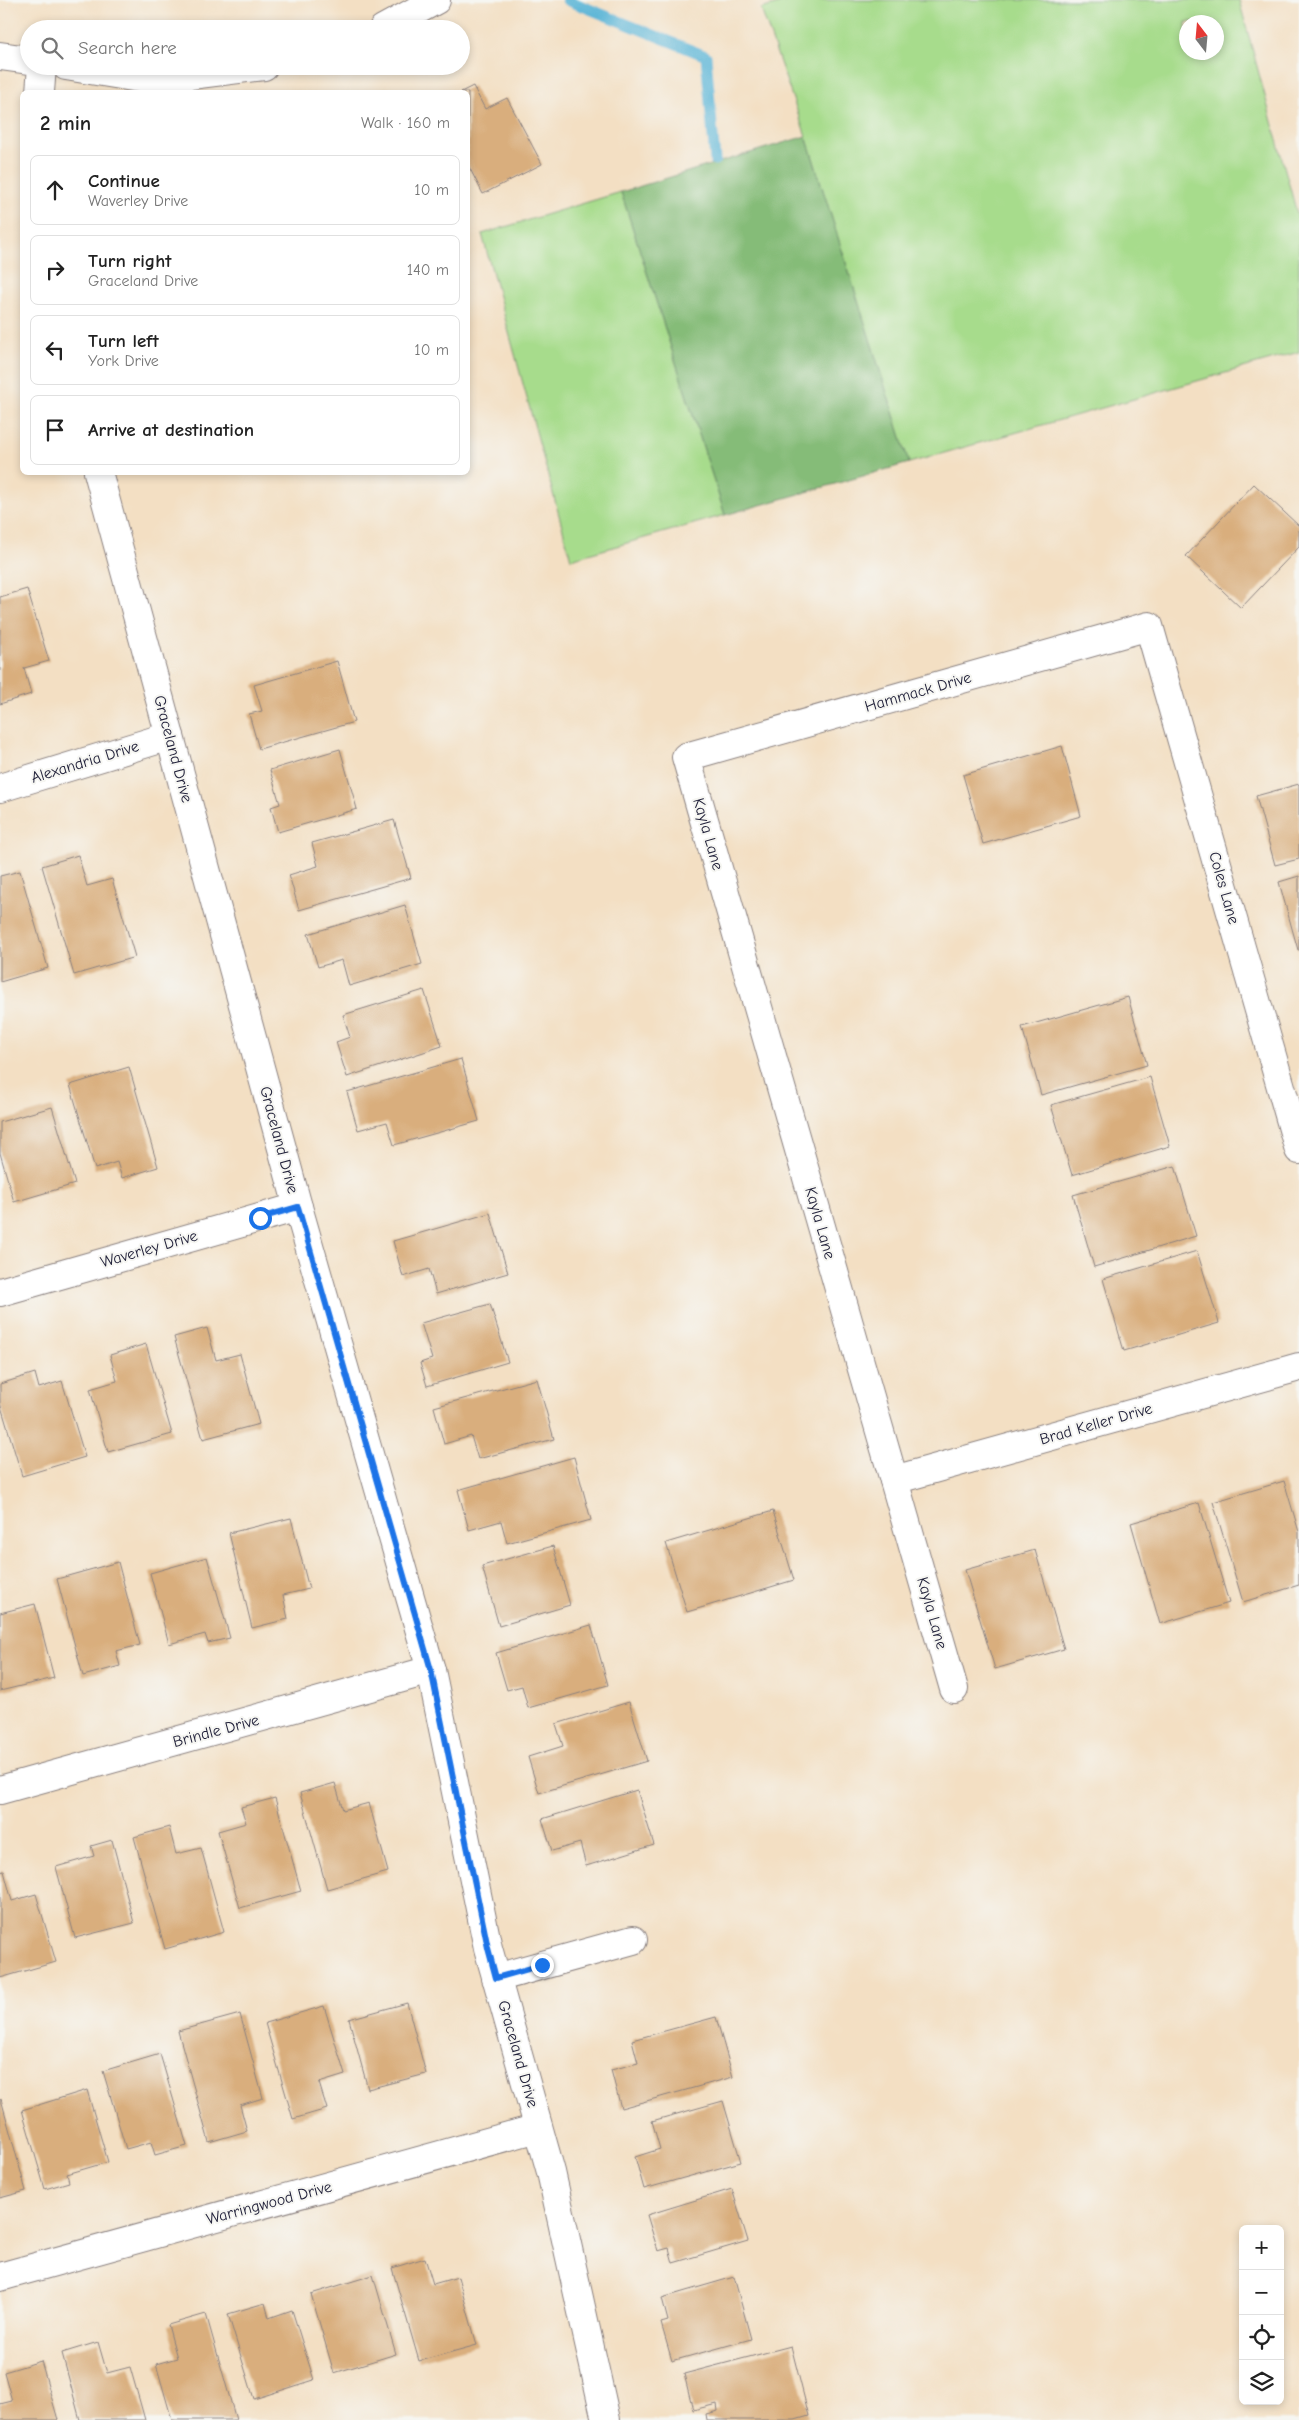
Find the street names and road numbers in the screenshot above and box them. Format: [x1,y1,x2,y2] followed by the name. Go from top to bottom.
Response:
[863,668,973,716] street label: Hammack Drive
[150,693,196,805] street label: Graceland Drive
[29,737,141,787] street label: Alexandria Drive
[689,796,727,872] street label: Kayla Lane
[1205,850,1243,926] street label: Coles Lane
[256,1084,302,1196] street label: Graceland Drive
[801,1185,839,1261] street label: Kayla Lane
[98,1227,200,1271] street label: Waverley Drive
[1038,1399,1154,1449] street label: Brad Keller Drive
[913,1575,951,1651] street label: Kayla Lane
[171,1711,261,1751] street label: Brindle Drive
[494,1998,542,2110] street label: Graceland Drive
[204,2178,334,2228] street label: Warringwood Drive

